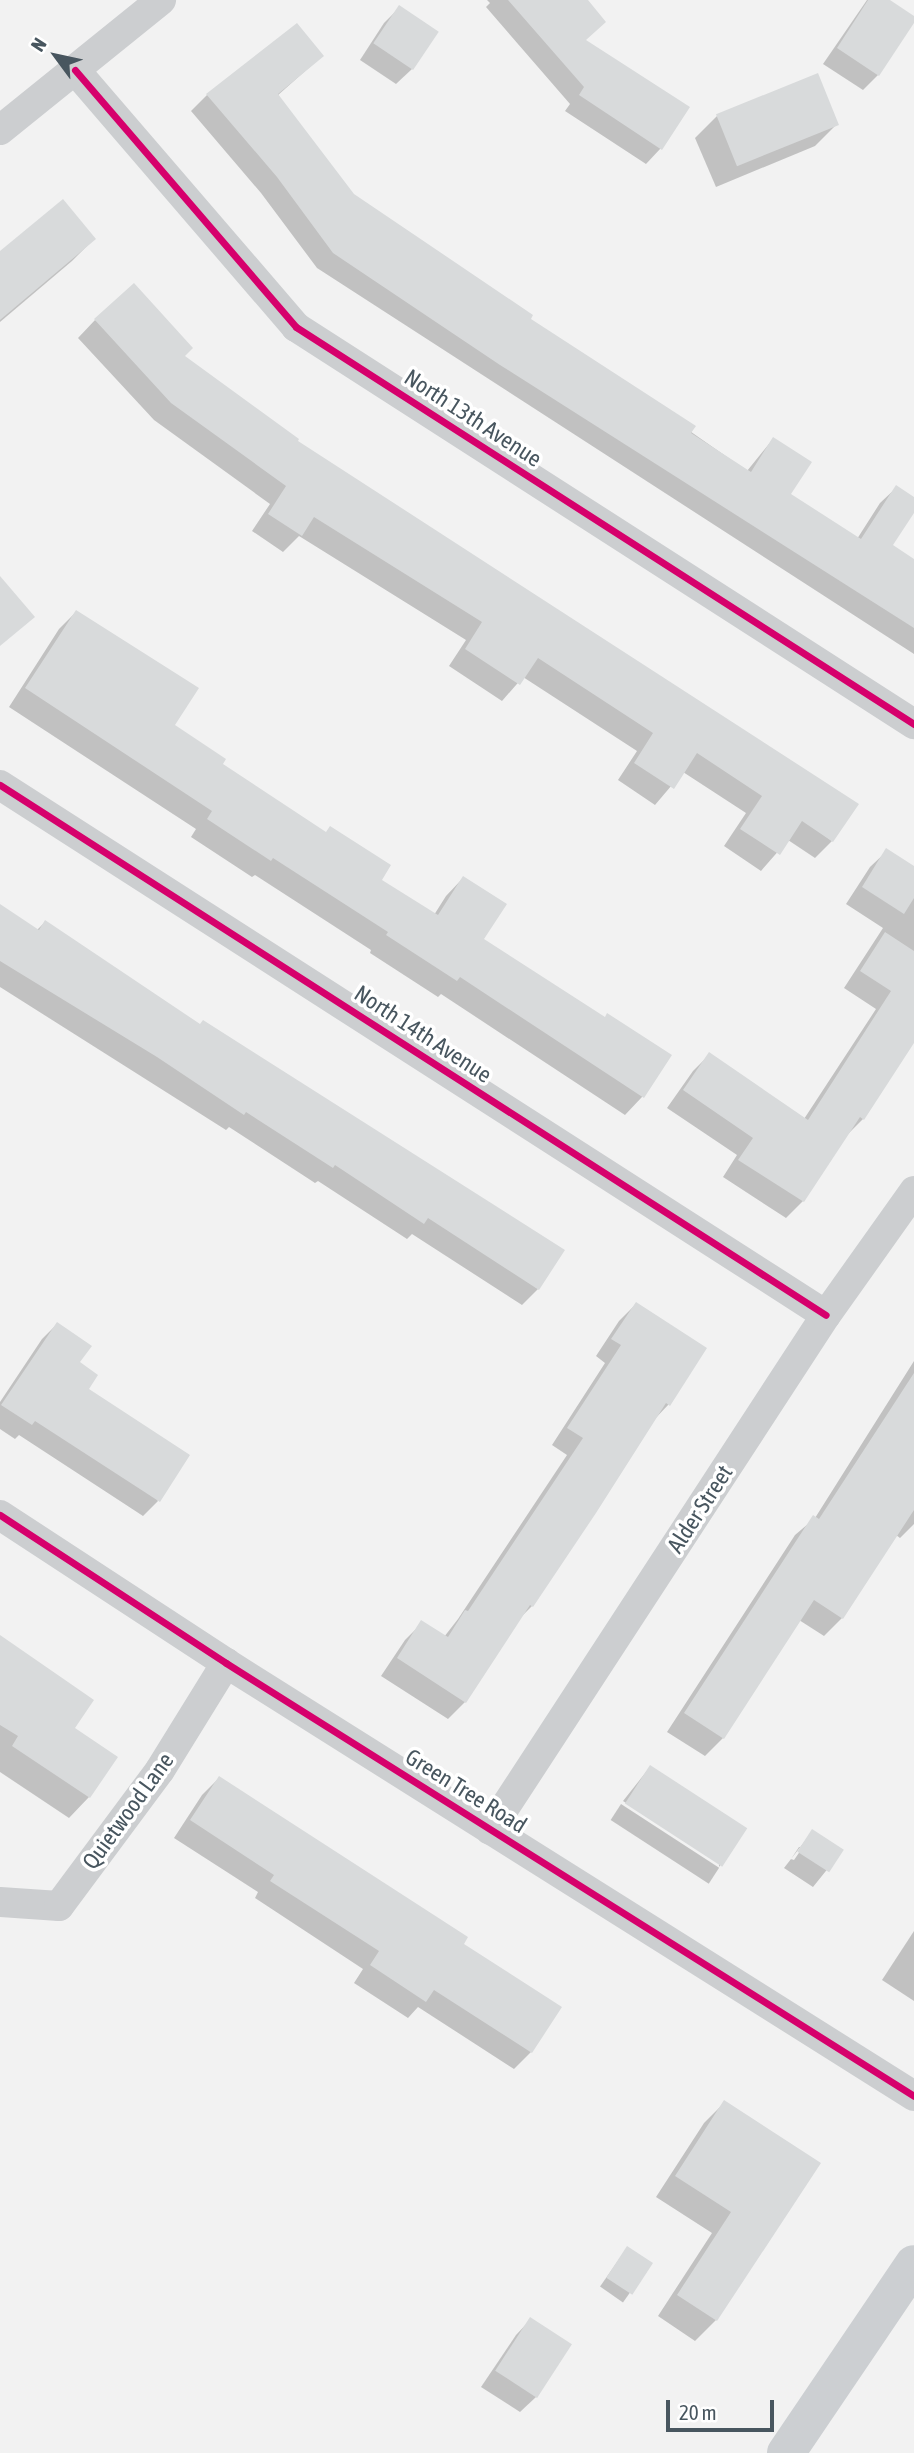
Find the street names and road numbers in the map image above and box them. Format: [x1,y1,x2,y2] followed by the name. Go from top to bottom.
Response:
[399,363,547,473] street label: North 13th Avenue
[349,979,497,1089] street label: North 14th Avenue
[662,1460,738,1558] street label: Alder Street
[400,1743,532,1839] street label: Green Tree Road
[76,1747,180,1875] street label: Quietwood Lane

